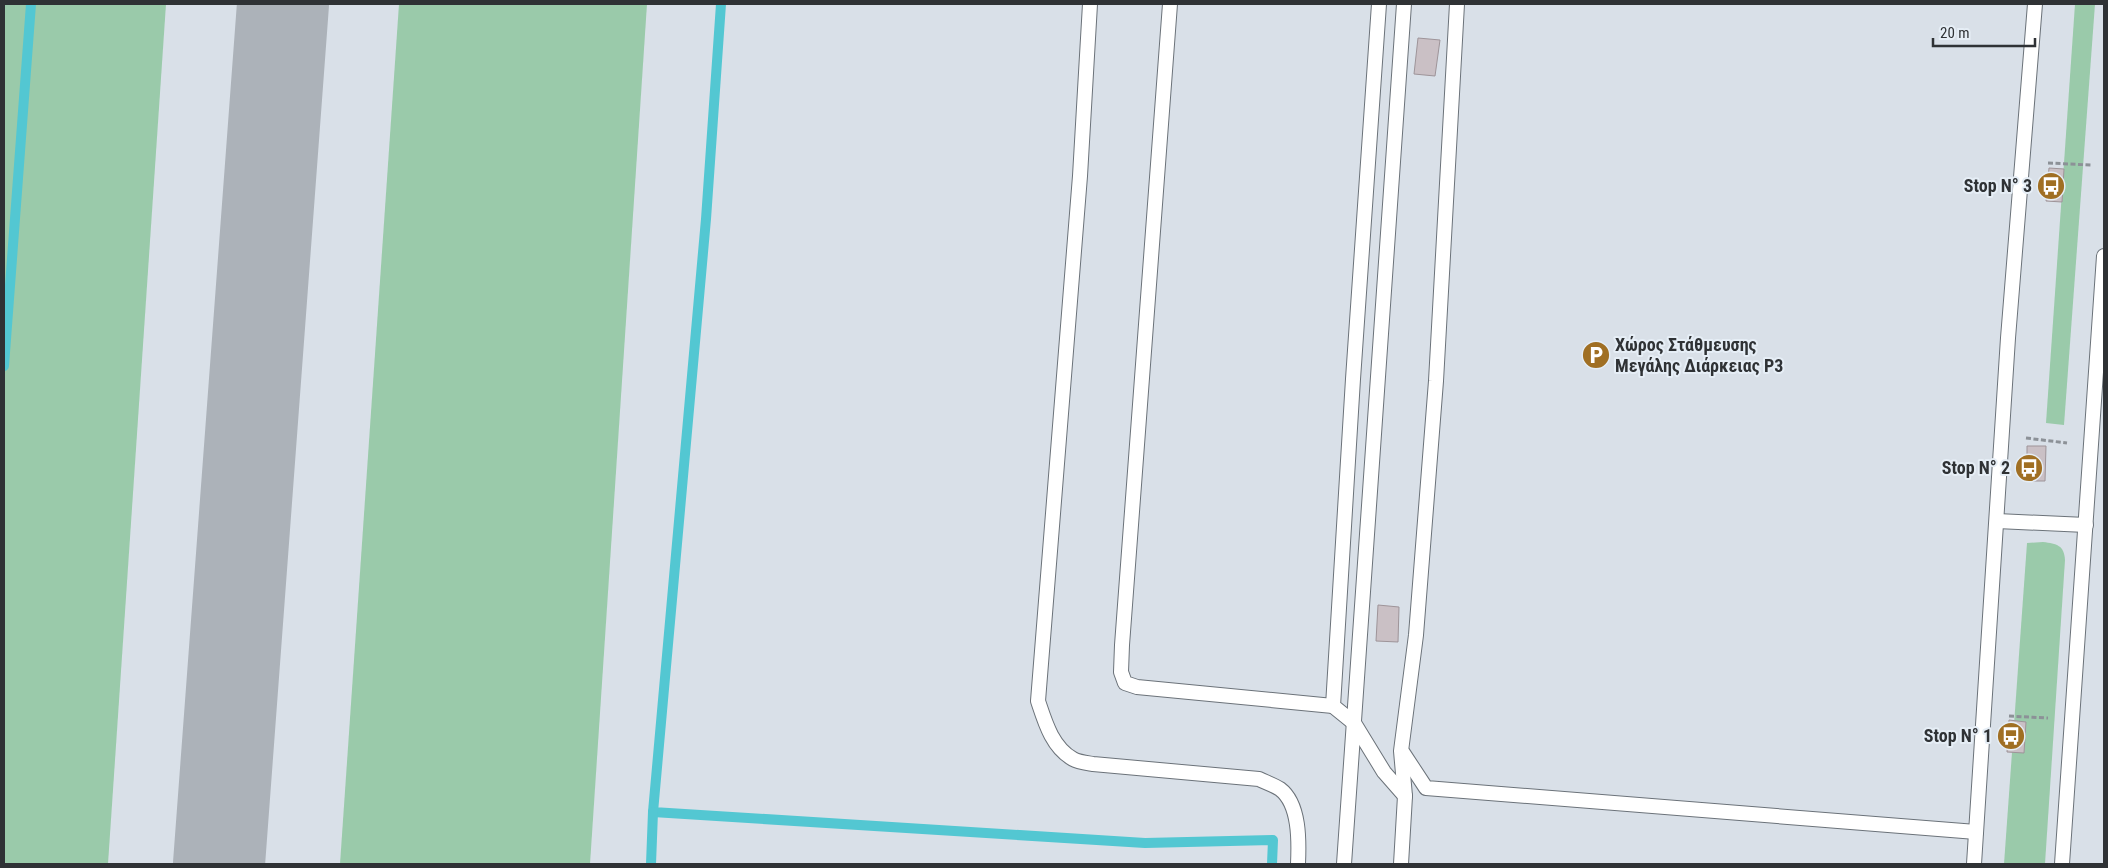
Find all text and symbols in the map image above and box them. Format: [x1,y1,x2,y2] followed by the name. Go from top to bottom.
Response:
[1933,15,2036,47] scale bar
[1940,24,1970,42] text: 20 m
[2036,171,2066,201] bus stop icon: Stop N° 3
[1964,175,2032,196] place label: Stop N° 3
[1615,334,1783,376] place label: Χώρος Στάθμευσης Μεγάλης Διάρκειας P3
[1581,340,1611,370] parking icon: Χώρος Στάθμευσης Μεγάλης Διάρκειας P3
[2014,453,2044,483] bus stop icon: Stop N° 2
[1942,457,2010,478] place label: Stop N° 2
[1996,721,2026,751] bus stop icon: Stop N° 1
[1924,725,1992,746] place label: Stop N° 1

